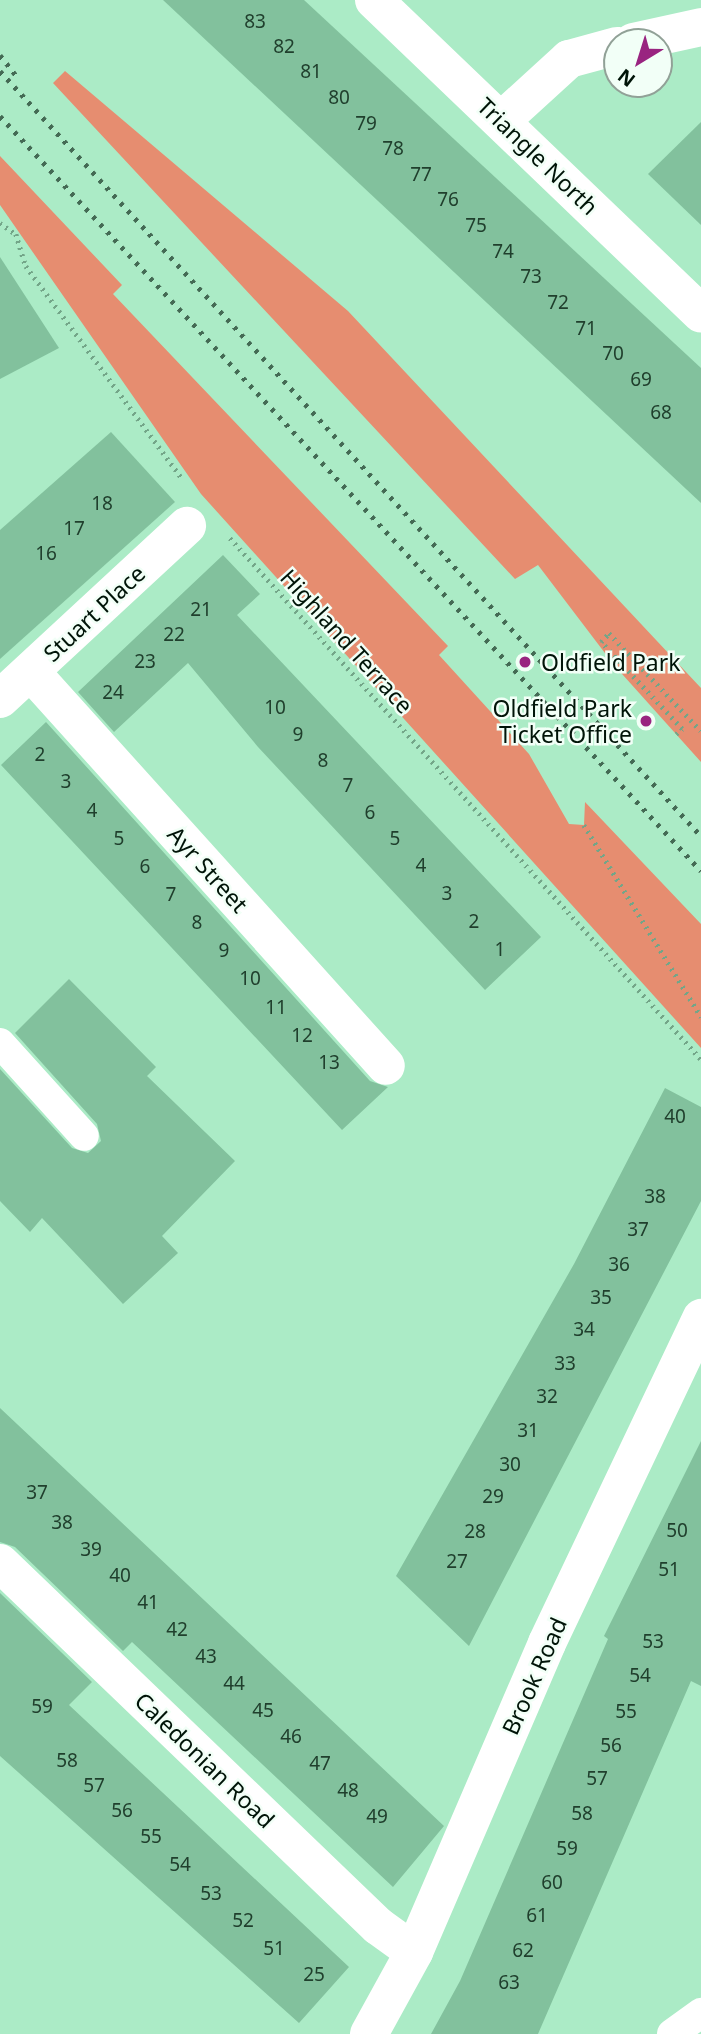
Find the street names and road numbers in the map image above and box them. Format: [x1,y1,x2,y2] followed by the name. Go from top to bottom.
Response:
[472,92,604,220] street label: Triangle North
[38,559,150,667] street label: Stuart Place
[275,563,419,719] street label: Highland Terrace
[162,820,254,918] street label: Ayr Street
[496,1613,572,1739] street label: Brook Road
[130,1687,280,1833] street label: Caledonian Road

